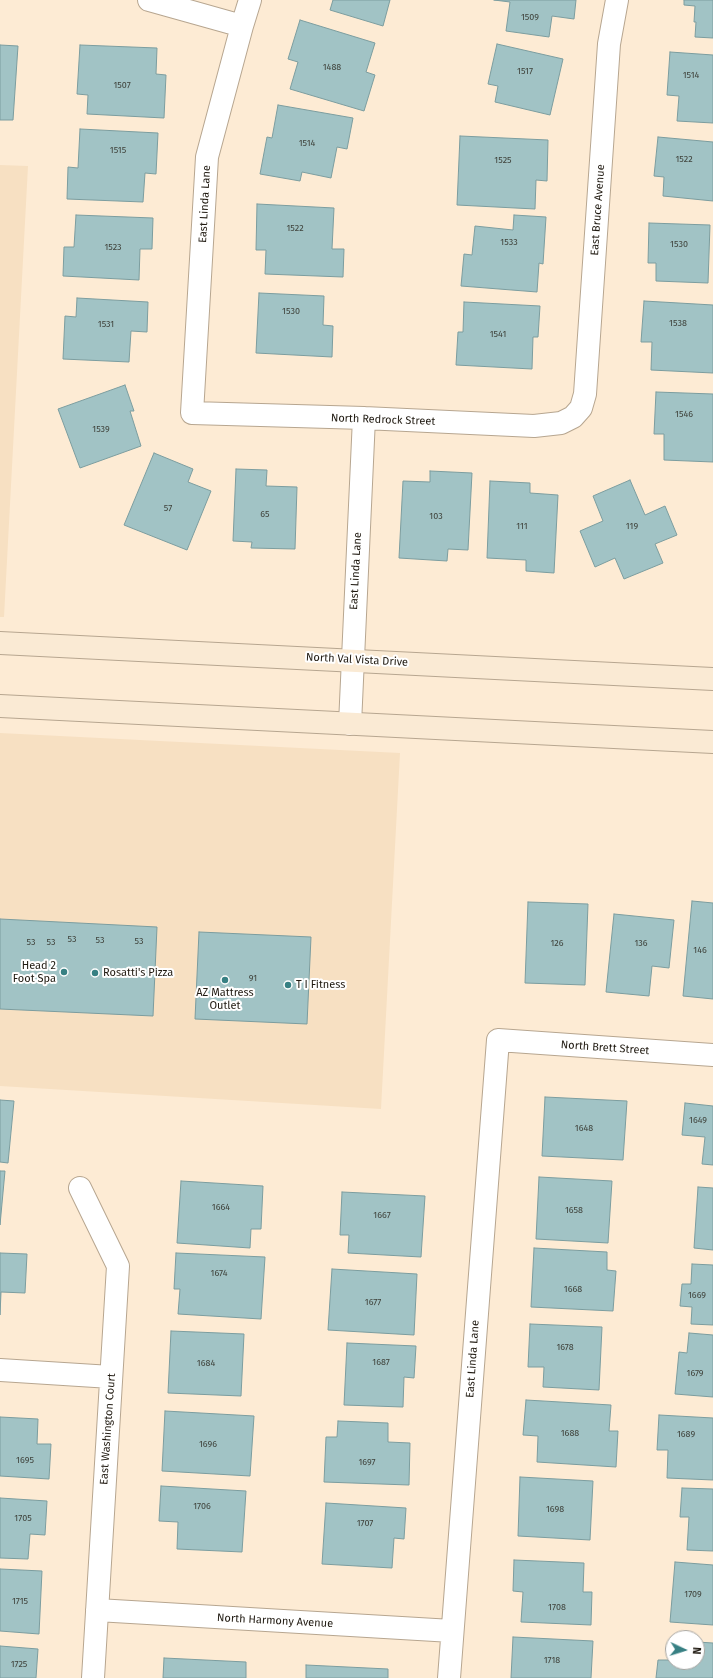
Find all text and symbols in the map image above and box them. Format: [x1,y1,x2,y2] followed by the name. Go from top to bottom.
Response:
[521,12,539,22] house number: 1509
[323,62,341,72] house number: 1488
[517,66,533,76] house number: 1517
[683,70,699,80] house number: 1514
[113,80,131,90] house number: 1507
[299,138,315,148] house number: 1514
[110,145,126,155] house number: 1515
[675,154,693,164] house number: 1522
[494,155,512,165] house number: 1525
[588,164,608,256] street label: East Bruce Avenue
[196,165,214,243] street label: East Linda Lane
[286,223,304,233] house number: 1522
[500,237,518,247] house number: 1533
[670,239,688,249] house number: 1530
[104,242,122,252] house number: 1523
[282,306,300,316] house number: 1530
[669,318,687,328] house number: 1538
[98,319,114,329] house number: 1531
[490,329,506,339] house number: 1541
[675,409,693,419] house number: 1546
[331,412,435,428] street label: North Redrock Street
[92,424,110,434] house number: 1539
[164,503,172,513] house number: 57
[260,509,270,519] house number: 65
[429,511,443,521] house number: 103
[516,521,528,531] house number: 111
[626,521,638,531] house number: 119
[347,532,365,610] street label: East Linda Lane
[306,651,408,669] street label: North Val Vista Drive
[68,934,76,944] house number: 53
[96,935,104,945] house number: 53
[135,936,143,946] house number: 53
[27,937,35,947] house number: 53
[47,937,55,947] house number: 53
[550,938,564,948] house number: 126
[634,938,648,948] house number: 136
[693,945,707,955] house number: 146
[13,959,56,985] place label: Head 2 Foot Spa
[103,966,173,980] place label: Rosatti's Pizza
[59,967,69,977] marker: Head 2 Foot Spa
[90,968,100,978] marker: Rosatti's Pizza
[249,973,257,983] house number: 91
[220,975,230,985] marker: AZ Mattress Outlet
[296,978,345,992] place label: T I Fitness
[283,980,293,990] marker: T I Fitness
[196,986,254,1012] place label: AZ Mattress Outlet
[560,1038,650,1058] street label: North Brett Street
[689,1115,707,1125] house number: 1649
[575,1123,593,1133] house number: 1648
[212,1202,230,1212] house number: 1664
[565,1205,583,1215] house number: 1658
[373,1210,391,1220] house number: 1667
[211,1268,227,1278] house number: 1674
[564,1284,582,1294] house number: 1668
[688,1290,706,1300] house number: 1669
[365,1297,381,1307] house number: 1677
[464,1320,482,1398] street label: East Linda Lane
[556,1342,574,1352] house number: 1678
[372,1357,390,1367] house number: 1687
[197,1358,215,1368] house number: 1684
[686,1368,704,1378] house number: 1679
[98,1373,118,1485] street label: East Washington Court
[561,1428,579,1438] house number: 1688
[677,1429,695,1439] house number: 1689
[199,1439,217,1449] house number: 1696
[16,1455,34,1465] house number: 1695
[358,1457,376,1467] house number: 1697
[193,1501,211,1511] house number: 1706
[546,1504,564,1514] house number: 1698
[14,1513,32,1523] house number: 1705
[357,1518,373,1528] house number: 1707
[684,1589,702,1599] house number: 1709
[12,1596,28,1606] house number: 1715
[548,1602,566,1612] house number: 1708
[217,1611,333,1631] street label: North Harmony Avenue
[665,1630,705,1670] north arrow
[690,1647,703,1655] text: N
[544,1655,560,1665] house number: 1718
[11,1659,27,1669] house number: 1725

